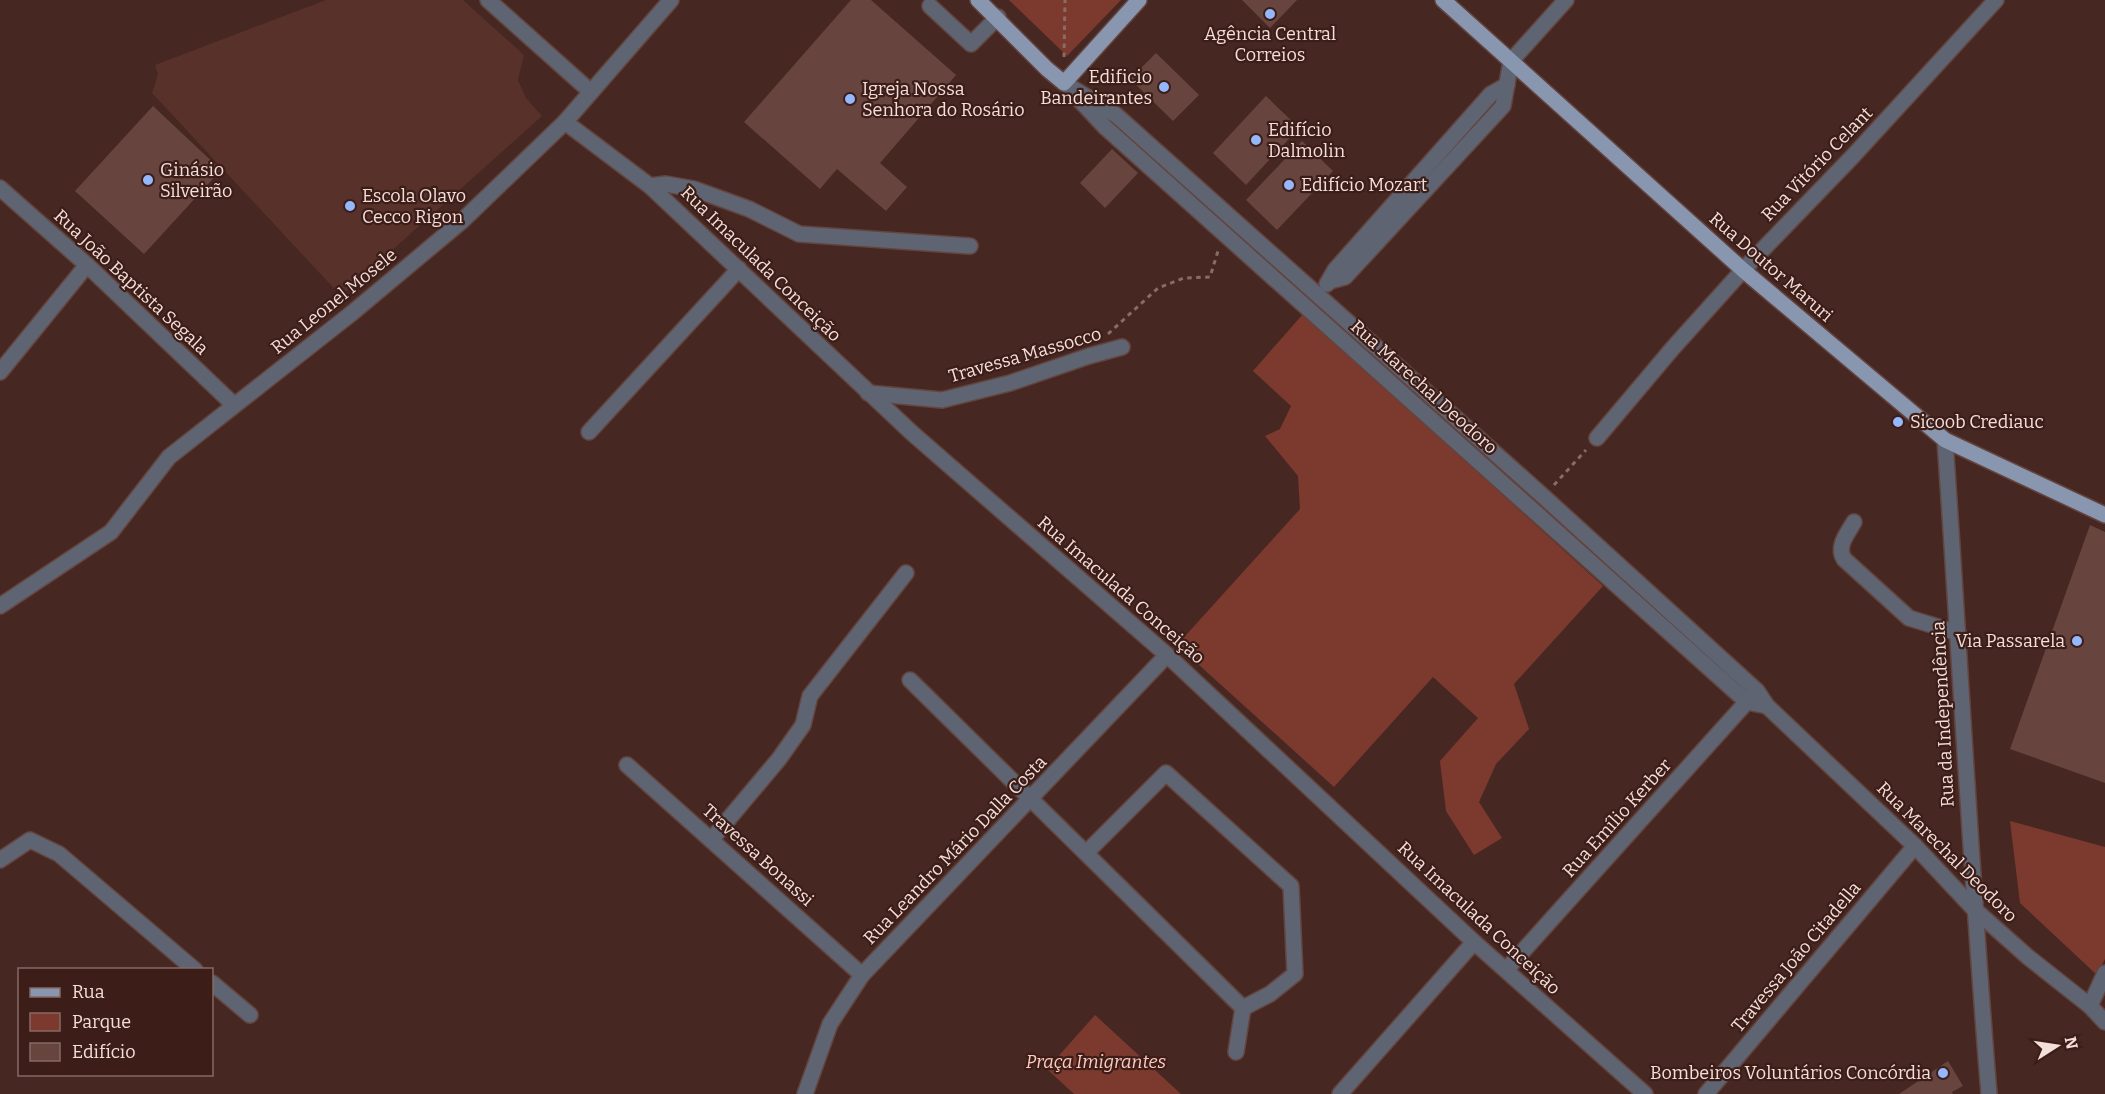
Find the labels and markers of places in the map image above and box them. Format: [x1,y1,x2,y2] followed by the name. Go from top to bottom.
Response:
[1263,7,1277,21] marker: Agência Central Correios
[1204,23,1336,66] place label: Agência Central Correios
[1040,66,1152,109] place label: Edificio Bandeirantes
[862,78,1025,121] place label: Igreja Nossa Senhora do Rosário
[1157,80,1171,94] marker: Edificio Bandeirantes
[843,92,857,106] marker: Igreja Nossa Senhora do Rosário
[1268,119,1346,162] place label: Edifício Dalmolin
[1249,133,1263,147] marker: Edifício Dalmolin
[160,159,232,202] place label: Ginásio Silveirão
[141,173,155,187] marker: Ginásio Silveirão
[1301,174,1428,196] place label: Edifício Mozart
[1282,178,1296,192] marker: Edifício Mozart
[362,185,466,228] place label: Escola Olavo Cecco Rigon
[343,199,357,213] marker: Escola Olavo Cecco Rigon
[1910,411,2044,433] place label: Sicoob Crediauc
[1891,415,1905,429] marker: Sicoob Crediauc
[1955,630,2065,652] place label: Via Passarela
[2070,634,2084,648] marker: Via Passarela
[1650,1062,1931,1084] place label: Bombeiros Voluntários Concórdia
[1936,1066,1950,1080] marker: Bombeiros Voluntários Concórdia

